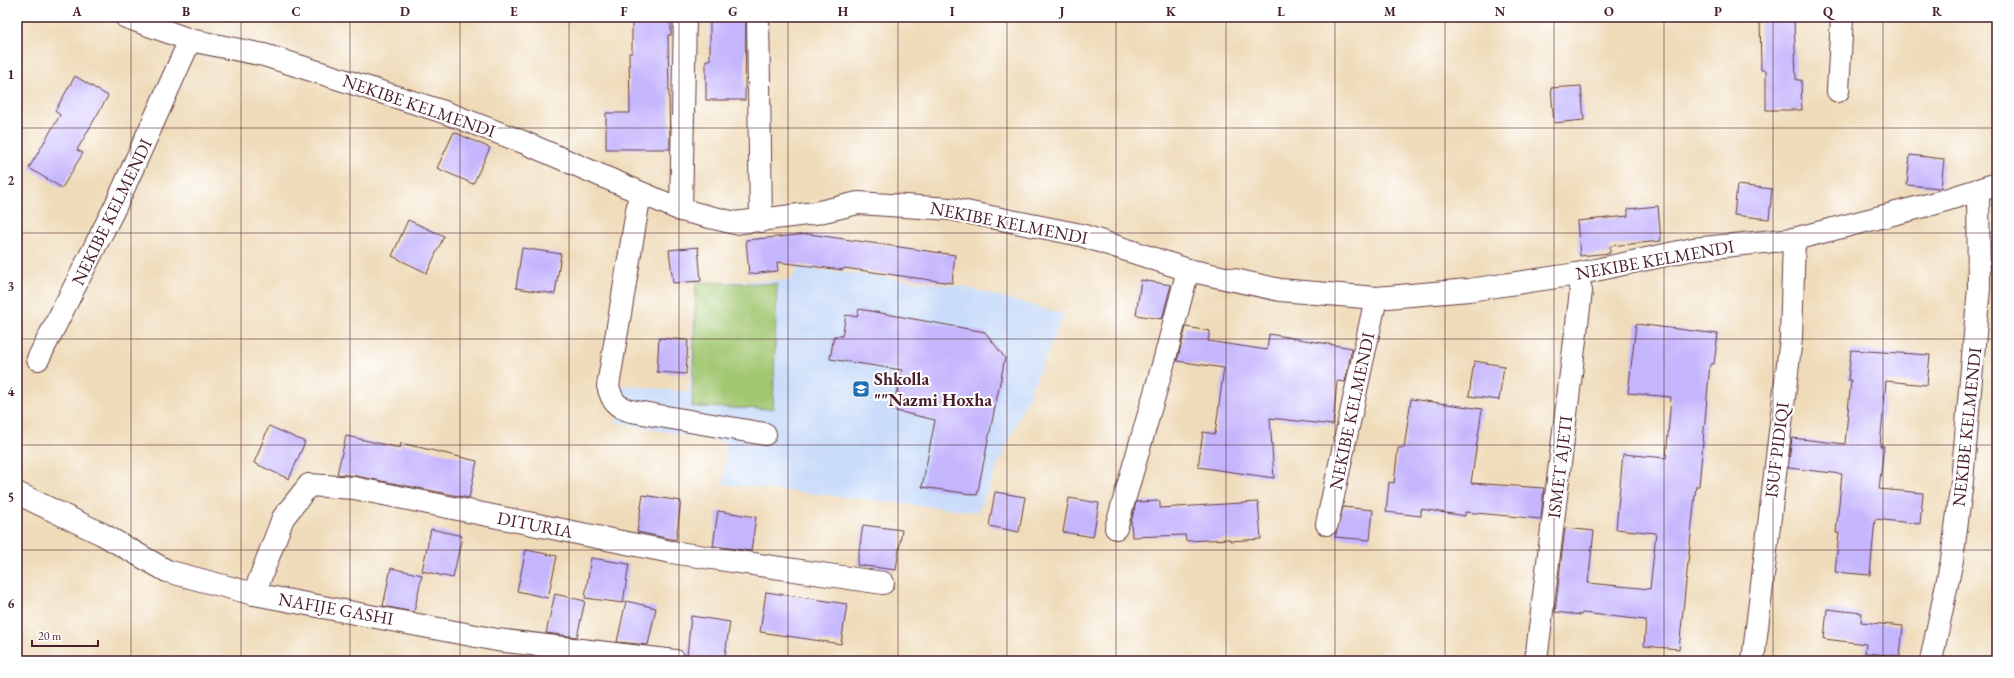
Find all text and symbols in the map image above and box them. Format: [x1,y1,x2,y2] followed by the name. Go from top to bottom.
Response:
[71,3,82,20] text: A
[182,3,190,20] text: B
[291,3,301,20] text: C
[400,3,410,20] text: D
[510,3,518,20] text: E
[620,3,628,20] text: F
[728,3,738,20] text: G
[838,3,849,20] text: H
[950,3,955,20] text: I
[1058,3,1065,20] text: J
[1166,3,1177,20] text: K
[1277,3,1285,20] text: L
[1384,3,1396,20] text: M
[1495,3,1506,20] text: N
[1604,3,1614,20] text: O
[1714,3,1722,20] text: P
[1823,3,1835,20] text: Q
[1932,3,1942,20] text: R
[8,66,15,83] text: 1
[340,69,499,143] street label: NEKIBE KELMENDI
[66,135,157,289] street label: NEKIBE KELMENDI
[8,172,15,189] text: 2
[928,196,1090,249] street label: NEKIBE KELMENDI
[1574,234,1736,285] street label: NEKIBE KELMENDI
[8,278,15,295] text: 3
[1324,330,1379,492] street label: NEKIBE KELMENDI
[1947,346,1986,508] street label: NEKIBE KELMENDI
[874,367,992,411] place label: Shkolla ""Nazmi Hoxha
[851,379,871,399] school or university icon: Shkolla ""Nazmi Hoxha
[8,383,15,400] text: 4
[1759,401,1794,499] street label: ISUF PIDIQI
[1542,414,1577,520] street label: ISMET AJETI
[8,489,14,506] text: 5
[495,506,575,543] street label: DITURIA
[277,587,395,630] street label: NAFIJE GASHI
[8,595,15,612] text: 6
[32,622,98,648] scale bar
[38,628,62,644] text: 20 m

